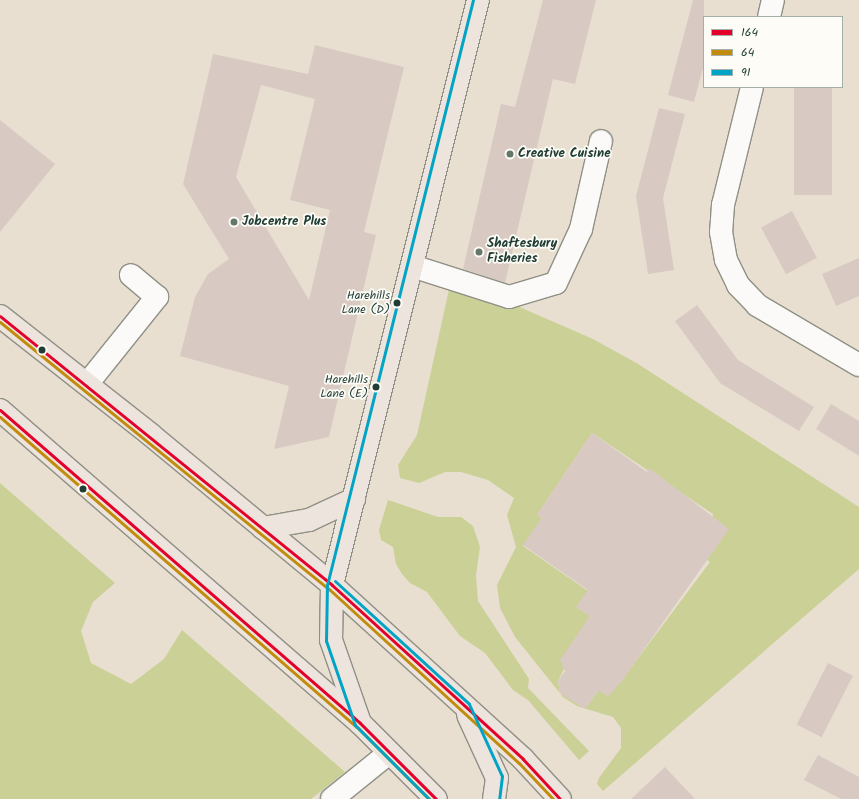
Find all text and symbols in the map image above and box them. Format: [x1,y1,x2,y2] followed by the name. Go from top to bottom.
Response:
[703,16,843,88] legend
[741,23,758,42] text: 164
[741,43,754,62] text: 64
[741,63,751,82] text: 91
[518,146,610,162] place label: Creative Cuisine
[505,149,515,159] marker: Creative Cuisine
[242,214,326,230] place label: Jobcentre Plus
[229,217,239,227] marker: Jobcentre Plus
[487,237,557,268] place label: Shaftesbury Fisheries
[474,247,484,257] marker: Shaftesbury Fisheries
[342,289,390,317] place label: Harehills Lane (D)
[392,298,402,308] marker: Harehills Lane (D)
[37,345,47,355] unlabelled marker
[320,373,368,401] place label: Harehills Lane (E)
[371,382,381,392] marker: Harehills Lane (E)
[78,484,88,494] unlabelled marker

